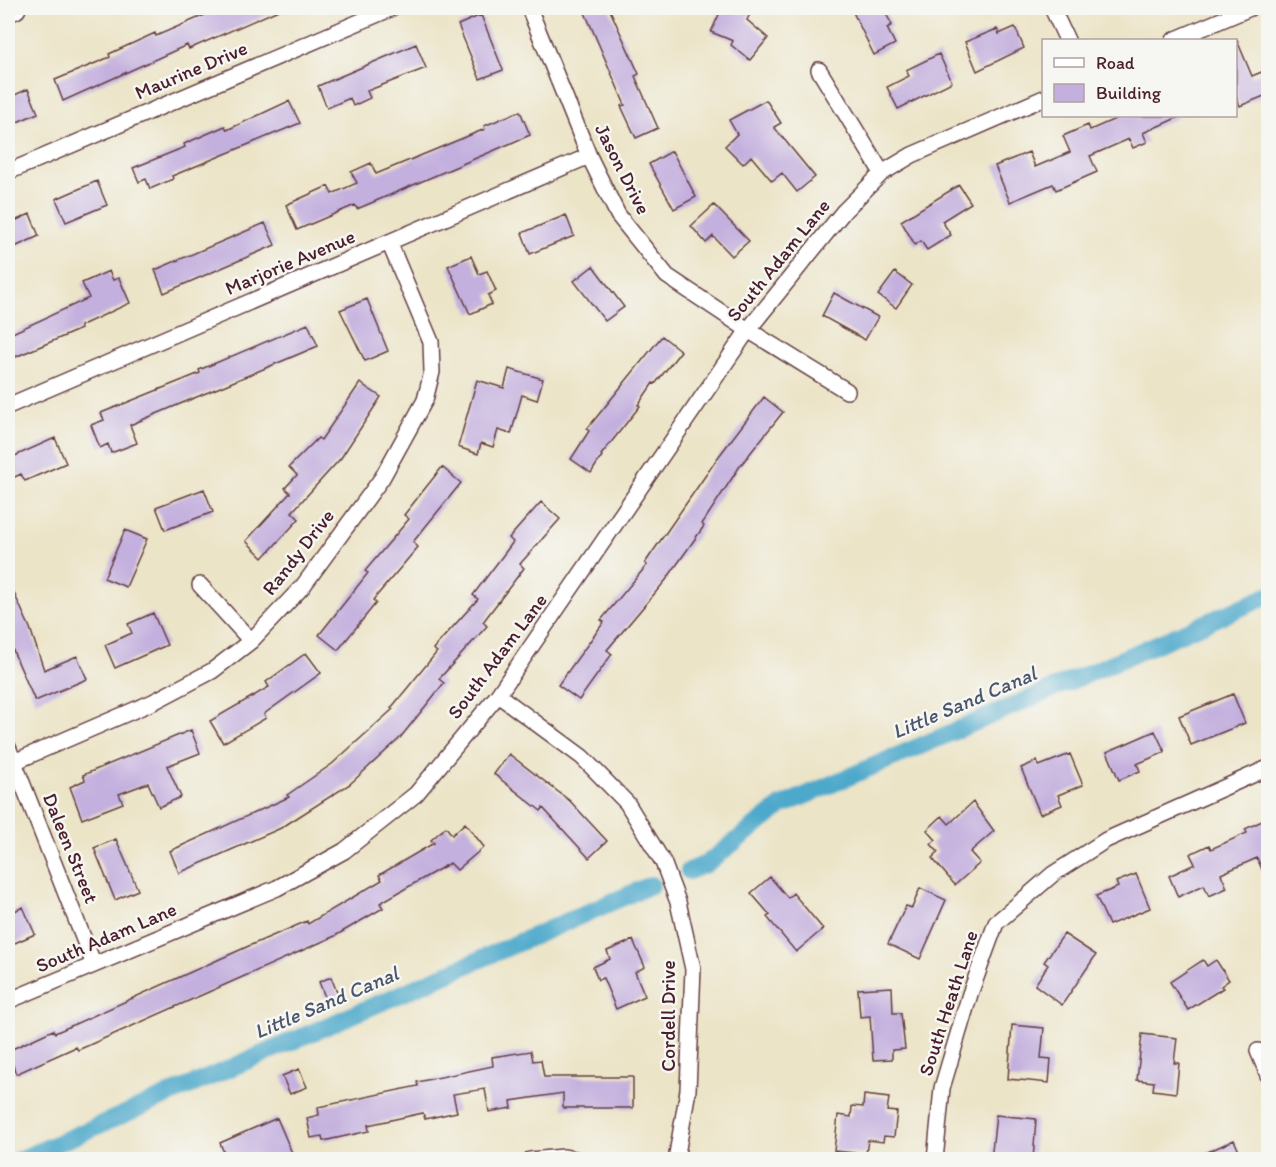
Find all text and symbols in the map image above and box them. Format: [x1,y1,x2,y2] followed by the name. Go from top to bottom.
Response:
[131,36,251,104] street label: Maurine Drive
[1042,39,1237,117] legend
[1096,52,1135,74] text: Road
[1096,82,1162,104] text: Building
[590,120,656,218] street label: Jason Drive
[721,194,835,326] street label: South Adam Lane
[221,224,359,300] street label: Marjorie Avenue
[257,504,339,600] street label: Randy Drive
[442,589,552,723] street label: South Adam Lane
[888,660,1042,744] water label: Little Sand Canal
[38,789,104,907] street label: Daleen Street
[32,897,180,977] street label: South Adam Lane
[913,927,983,1079] street label: South Heath Lane
[250,960,404,1044] water label: Little Sand Canal
[656,960,680,1072] street label: Cordell Drive

